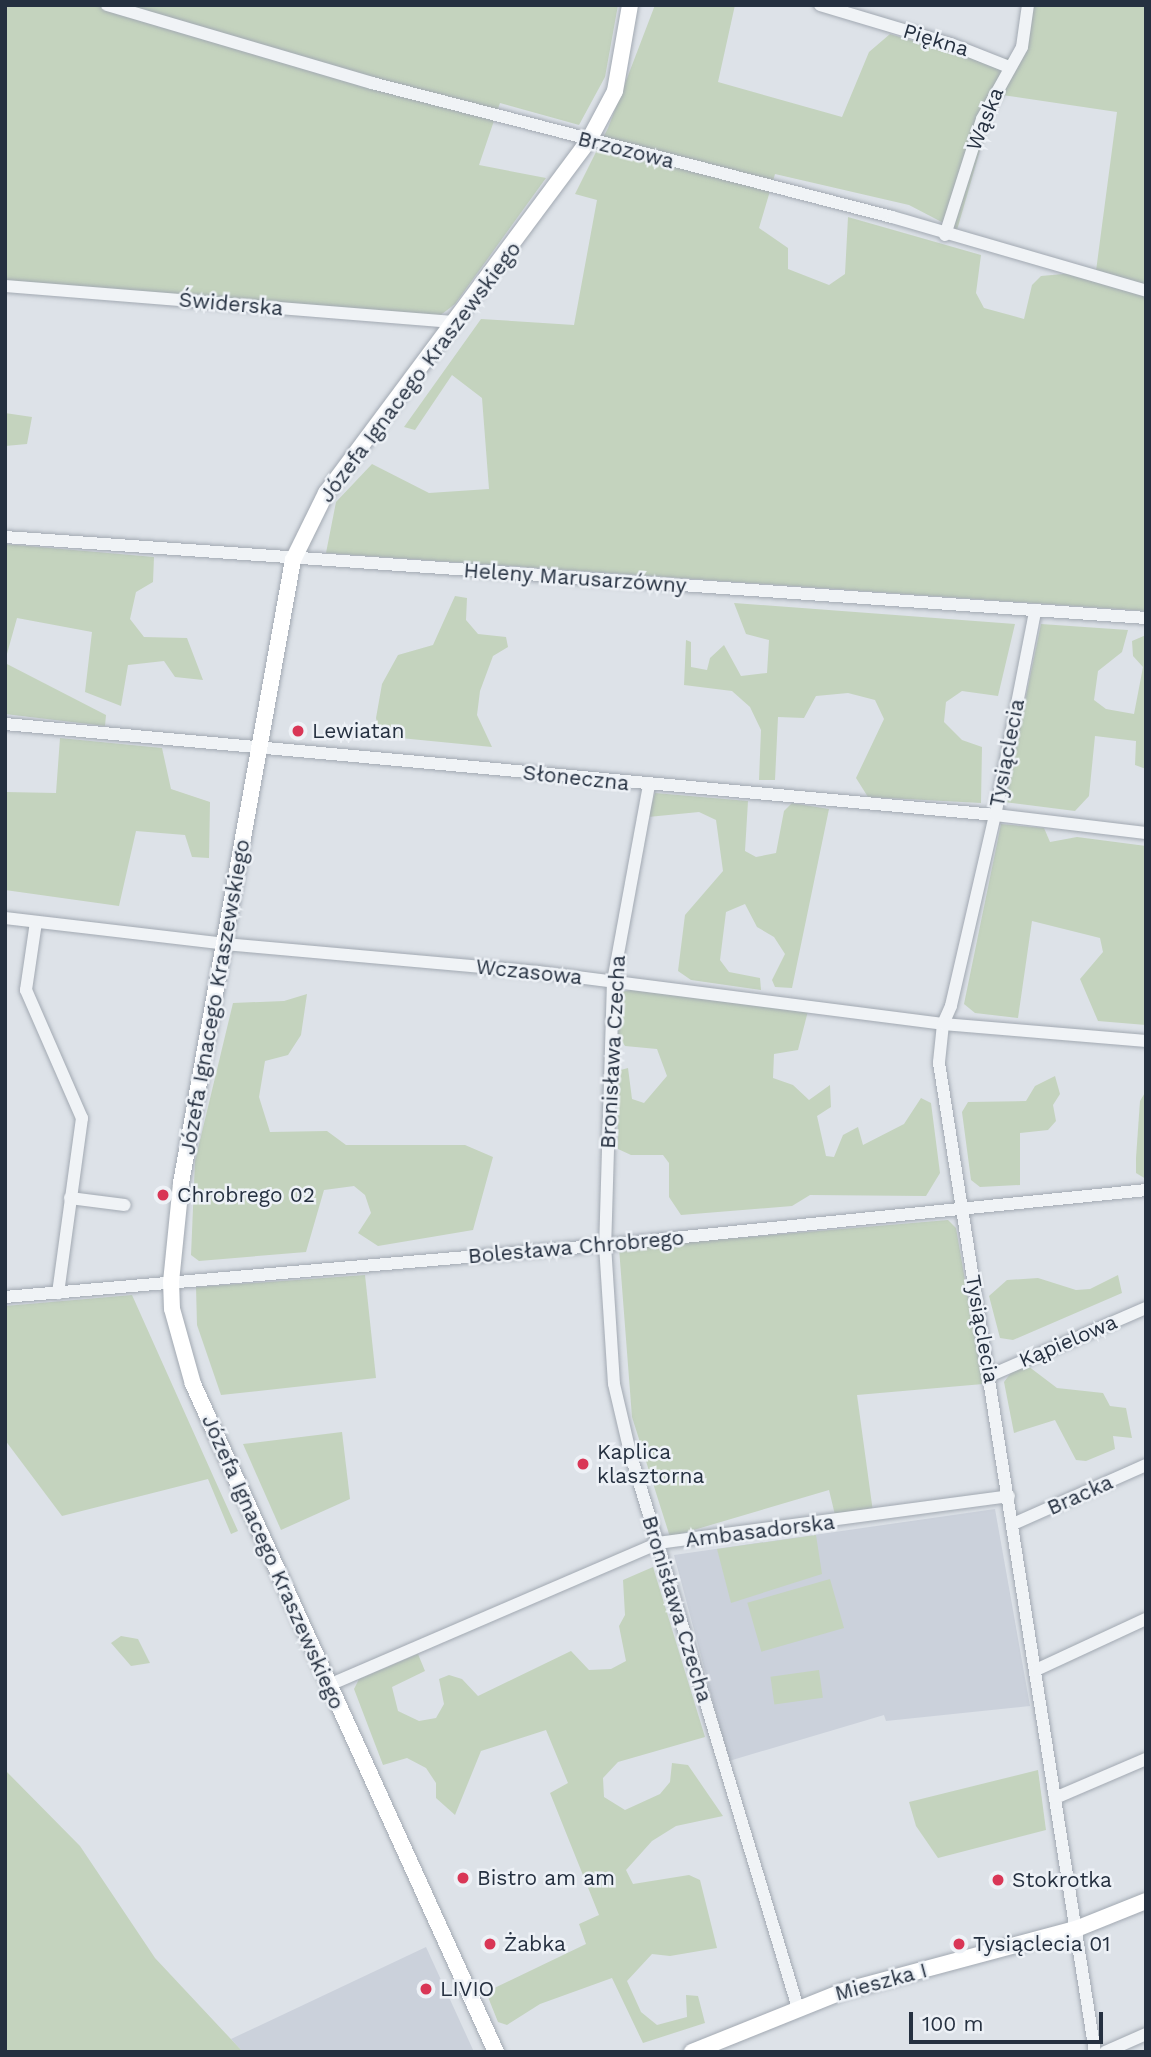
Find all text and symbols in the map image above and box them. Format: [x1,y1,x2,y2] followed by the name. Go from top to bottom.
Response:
[900,18,972,62] street label: Piękna
[961,84,1009,154] street label: Wąska
[575,126,677,174] street label: Brzozowa
[314,236,526,508] street label: Józefa Ignacego Kraszewskiego
[178,287,284,321] street label: Świderska
[463,558,687,598] street label: Heleny Marusarzówny
[984,697,1030,809] street label: Tysiąclecia
[312,718,404,744] place label: Lewiatan
[290,723,306,739] marker: Lewiatan
[522,760,630,796] street label: Słoneczna
[175,837,255,1157] street label: Józefa Ignacego Kraszewskiego
[475,954,583,990] street label: Wczasowa
[595,954,631,1150] street label: Bronisława Czecha
[177,1182,315,1208] place label: Chrobrego 02
[155,1187,171,1203] marker: Chrobrego 02
[467,1225,685,1269] street label: Bolesława Chrobrego
[960,1273,1004,1385] street label: Tysiąclecia
[1015,1309,1121,1373] street label: Kąpielowa
[196,1411,350,1713] street label: Józefa Ignacego Kraszewskiego
[597,1439,704,1489] place label: Kaplica klasztorna
[575,1456,591,1472] marker: Kaplica klasztorna
[1043,1469,1117,1521] street label: Bracka
[684,1509,836,1553] street label: Ambasadorska
[637,1512,717,1706] street label: Bronisława Czecha
[477,1865,615,1891] place label: Bistro am am
[1012,1867,1112,1893] place label: Stokrotka
[455,1870,471,1886] marker: Bistro am am
[990,1872,1006,1888] marker: Stokrotka
[504,1931,566,1957] place label: Żabka
[973,1931,1111,1957] place label: Tysiąclecia 01
[482,1936,498,1952] marker: Żabka
[951,1936,967,1952] marker: Tysiąclecia 01
[832,1958,930,2006] street label: Mieszka I
[440,1976,494,2002] place label: LIVIO
[418,1981,434,1997] marker: LIVIO
[913,1997,1107,2041] scale bar
[922,2011,984,2036] text: 100 m

